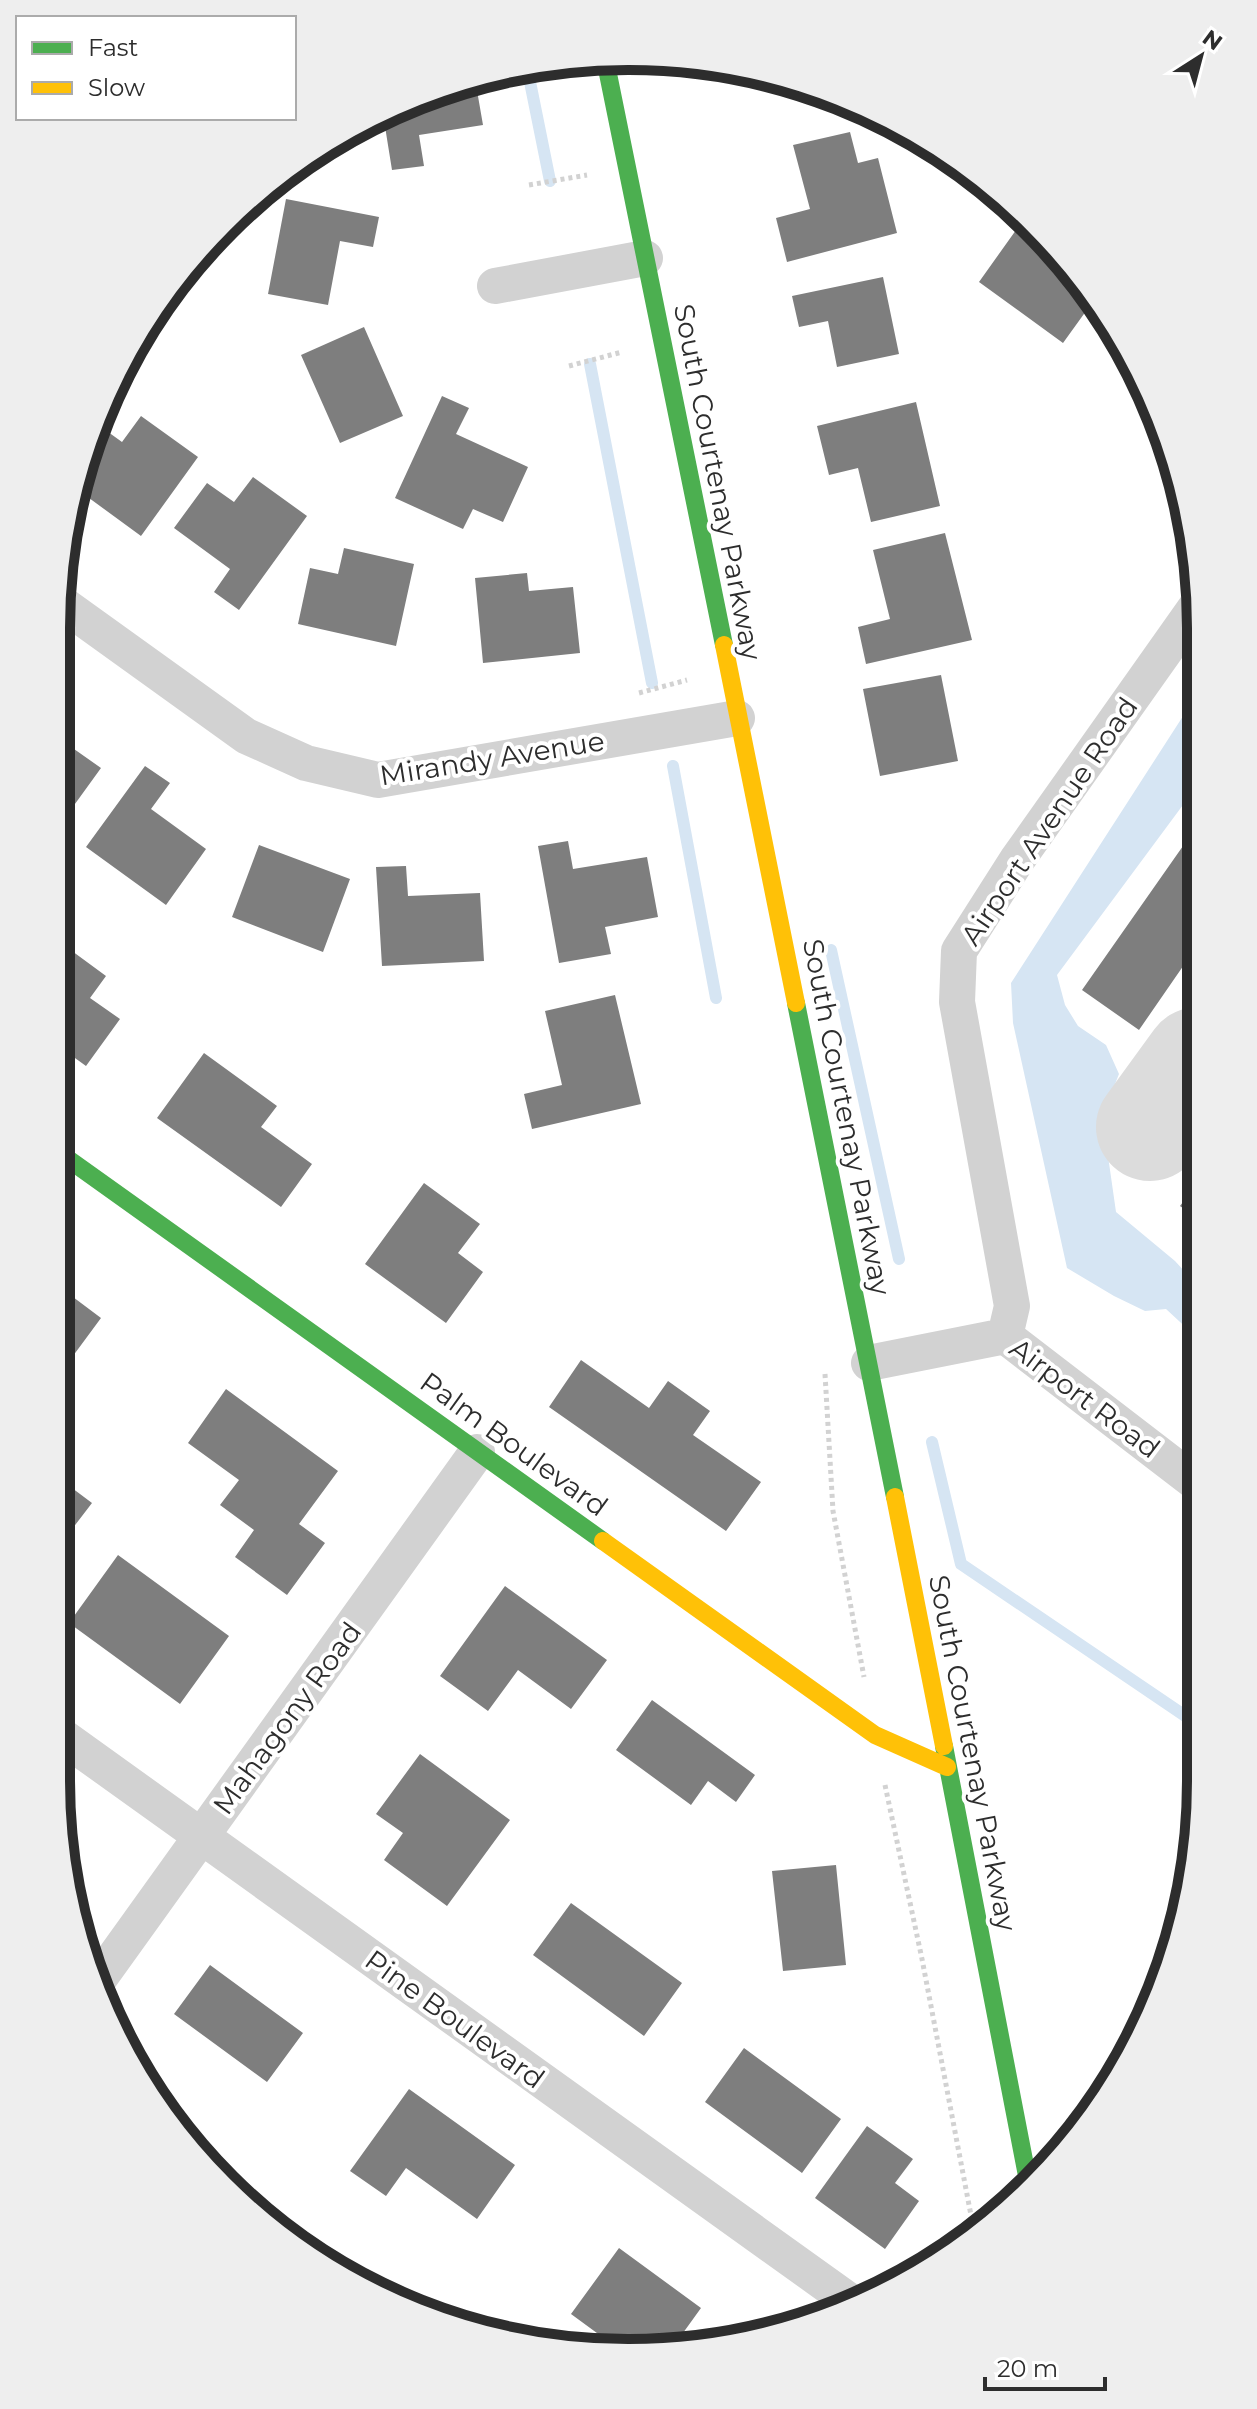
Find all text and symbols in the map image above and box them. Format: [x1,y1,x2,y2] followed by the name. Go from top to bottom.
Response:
[16,16,296,120] legend
[1161,16,1241,96] north arrow
[1197,24,1228,56] text: N
[88,33,139,62] text: Fast
[88,73,145,102] text: Slow
[667,301,769,664] street label: South Courtenay Parkway
[953,691,1145,951] street label: Airport Avenue Road
[377,723,607,793] street label: Mirandy Avenue
[796,936,898,1299] street label: South Courtenay Parkway
[1003,1331,1167,1465] street label: Airport Road
[414,1365,614,1523] street label: Palm Boulevard
[922,1572,1024,1935] street label: South Courtenay Parkway
[206,1615,368,1821] street label: Mahagony Road
[359,1943,551,2095] street label: Pine Boulevard
[985,2341,1105,2391] scale bar
[997,2354,1058,2383] text: 20 m

